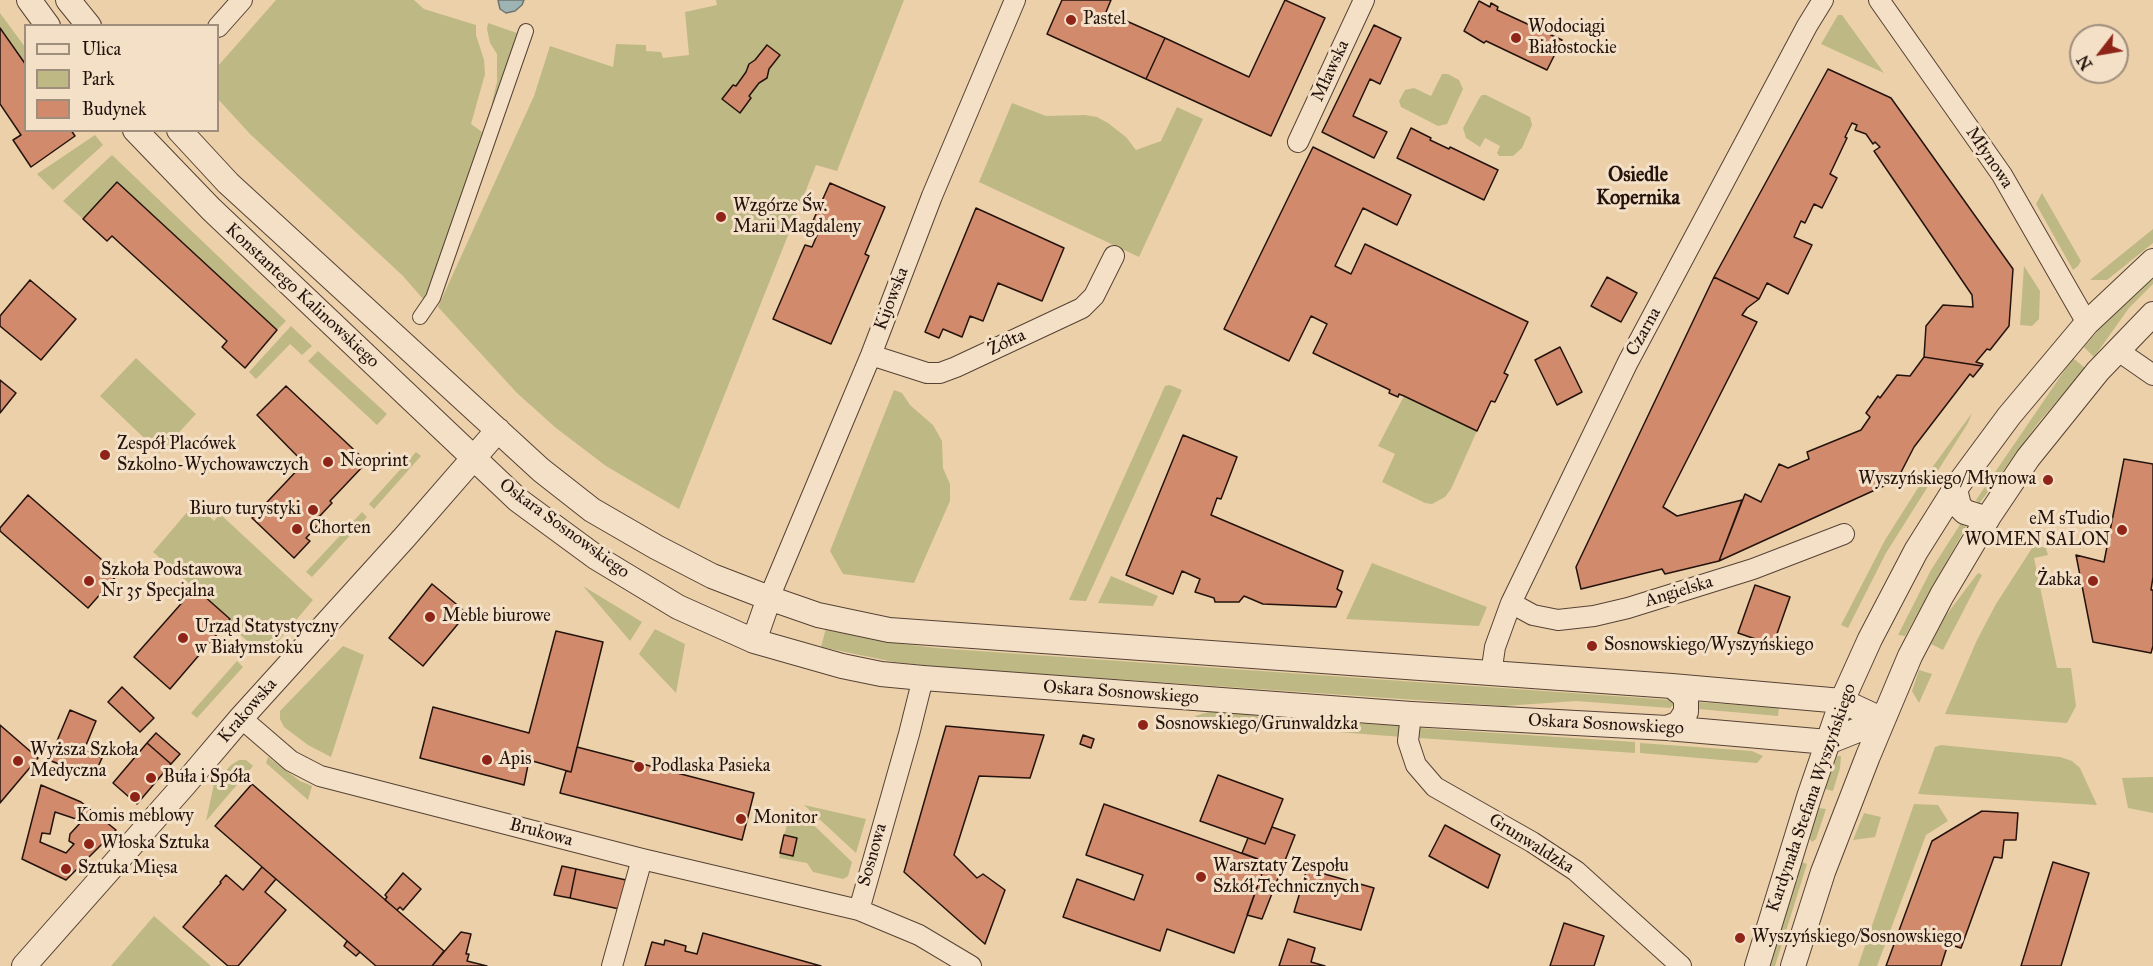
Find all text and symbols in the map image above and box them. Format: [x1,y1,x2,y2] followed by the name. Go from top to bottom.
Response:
[1083,9,1126,31] place label: Pastel
[1064,13,1078,27] marker: Pastel
[1528,17,1617,60] place label: Wodociągi Białostockie
[24,24,219,132] legend
[2069,24,2129,84] north arrow
[1509,31,1523,45] marker: Wodociągi Białostockie
[1307,37,1355,105] street label: Mławska
[82,38,121,60] text: Ulica
[2073,52,2097,73] text: N
[82,68,115,90] text: Park
[82,98,146,120] text: Budynek
[1961,123,2017,193] street label: Młynowa
[1596,164,1680,211] district label: Osiedle Kopernika
[733,196,861,238] place label: Wzgórze Św. Marii Magdaleny
[714,210,728,224] marker: Wzgórze Św. Marii Magdaleny
[221,219,383,373] street label: Konstantego Kalinowskiego
[870,265,914,333] street label: Kijowska
[1622,304,1666,360] street label: Czarna
[985,325,1029,361] street label: Żółta
[117,434,309,476] place label: Zespół Placówek Szkolno-Wychowawczych
[98,448,112,462] marker: Zespół Placówek Szkolno-Wychowawczych
[340,451,408,473] place label: Neoprint
[321,455,335,469] marker: Neoprint
[1858,469,2036,491] place label: Wyszyńskiego/Młynowa
[2041,473,2055,487] marker: Wyszyńskiego/Młynowa
[495,474,633,584] street label: Oskara Sosnowskiego
[189,499,301,521] place label: Biuro turystyki
[306,503,320,517] marker: Biuro turystyki
[1964,509,2110,552] place label: eM sTudio WOMEN SALON
[309,518,371,540] place label: Chorten
[290,522,304,536] marker: Chorten
[2115,523,2129,537] marker: eM sTudio WOMEN SALON
[101,560,242,602] place label: Szkoła Podstawowa Nr 35 Specjalna
[2038,570,2081,592] place label: Żabka
[1642,571,1716,613] street label: Angielska
[82,574,96,588] marker: Szkoła Podstawowa Nr 35 Specjalna
[2086,574,2100,588] marker: Żabka
[442,606,551,628] place label: Meble biurowe
[423,610,437,624] marker: Meble biurowe
[195,617,339,660] place label: Urząd Statystyczny w Białymstoku
[176,631,190,645] marker: Urząd Statystyczny w Białymstoku
[1604,635,1814,657] place label: Sosnowskiego/Wyszyńskiego
[1585,639,1599,653] marker: Sosnowskiego/Wyszyńskiego
[214,674,282,748] street label: Krakowska
[1042,677,1200,709] street label: Oskara Sosnowskiego
[1763,681,1861,915] street label: Kardynała Stefana Wyszyńskiego
[1528,710,1684,740] street label: Oskara Sosnowskiego
[1155,714,1358,736] place label: Sosnowskiego/Grunwaldzka
[1136,718,1150,732] marker: Sosnowskiego/Grunwaldzka
[30,740,138,783] place label: Wyższa Szkoła Medyczna
[499,749,532,771] place label: Apis
[480,753,494,767] marker: Apis
[11,754,25,768] marker: Wyższa Szkoła Medyczna
[651,756,770,778] place label: Podlaska Pasieka
[632,760,646,774] marker: Podlaska Pasieka
[163,767,251,789] place label: Buła i Spóła
[144,771,158,785] marker: Buła i Spóła
[128,790,142,804] marker: Komis meblowy
[76,806,194,828] place label: Komis meblowy
[753,808,817,830] place label: Monitor
[1484,809,1578,879] street label: Grunwaldzka
[734,812,748,826] marker: Monitor
[507,814,575,852] street label: Brukowa
[854,821,892,889] street label: Sosnowa
[101,833,209,855] place label: Włoska Sztuka
[82,837,96,851] marker: Włoska Sztuka
[1213,856,1360,898] place label: Warsztaty Zespołu Szkół Technicznych
[78,858,178,880] place label: Sztuka Mięsa
[59,862,73,876] marker: Sztuka Mięsa
[1194,870,1208,884] marker: Warsztaty Zespołu Szkół Technicznych
[1752,927,1962,949] place label: Wyszyńskiego/Sosnowskiego
[1733,931,1747,945] marker: Wyszyńskiego/Sosnowskiego

